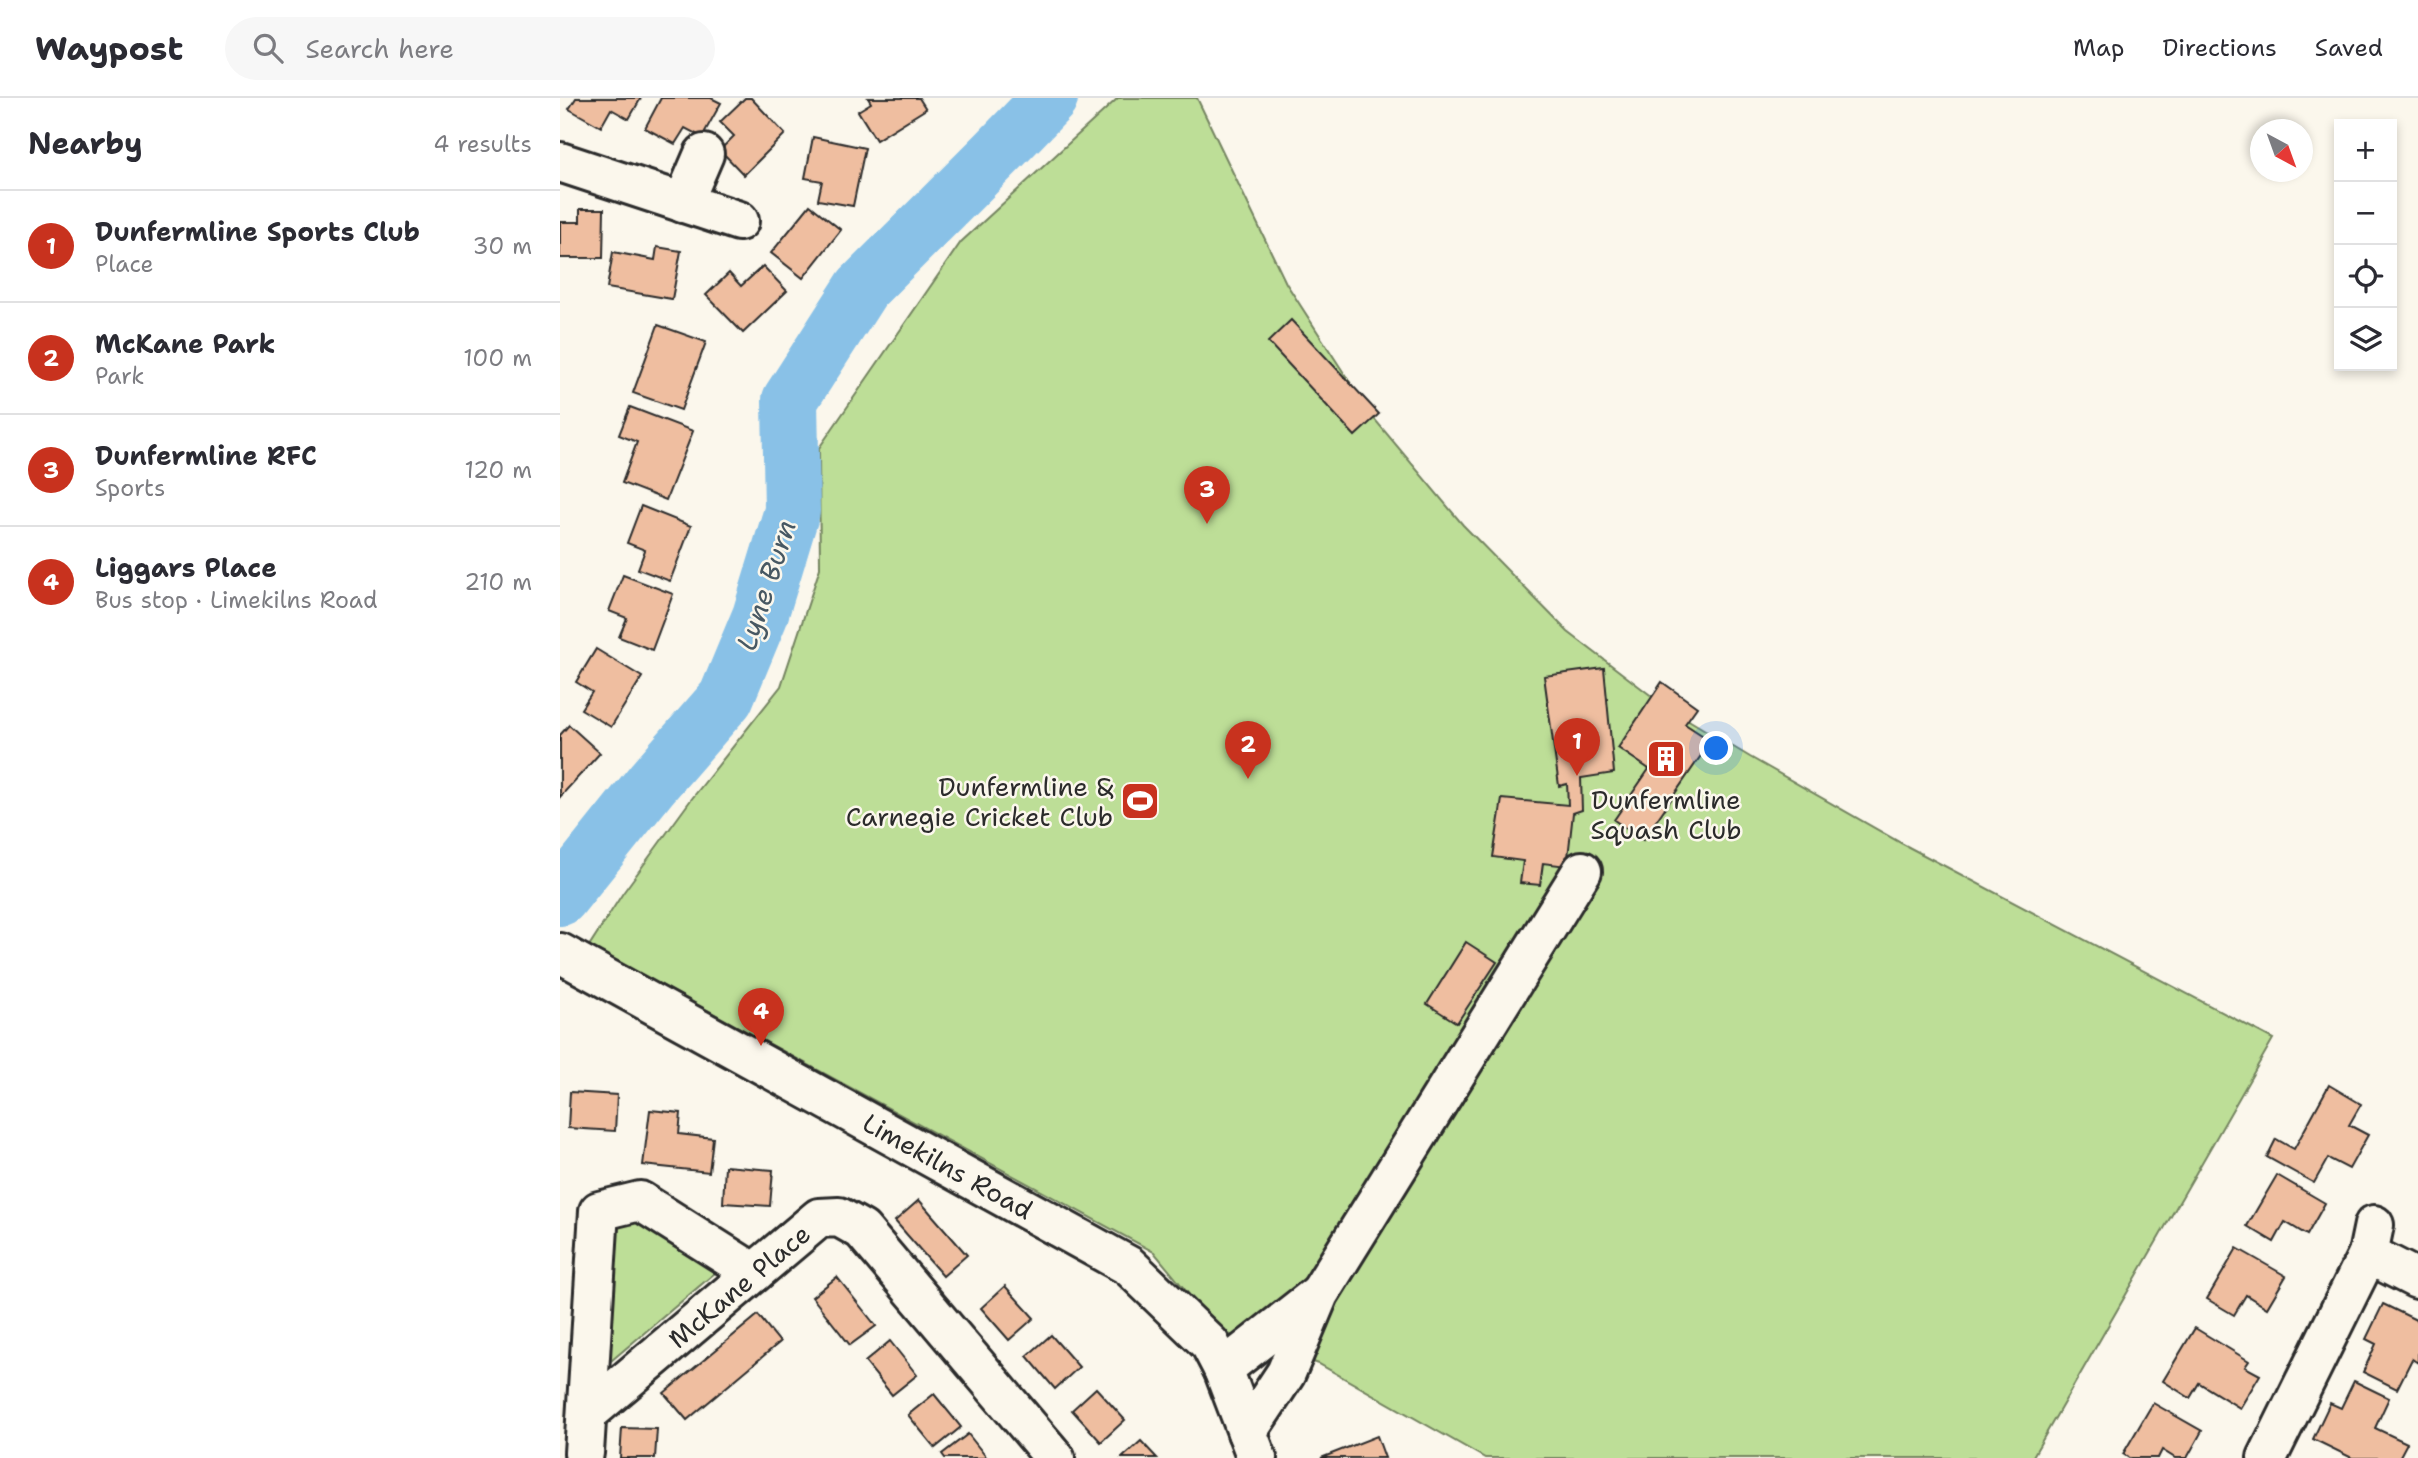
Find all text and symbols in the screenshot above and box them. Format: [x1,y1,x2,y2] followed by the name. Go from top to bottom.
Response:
[225,17,715,80] search box
[35,26,183,71] text: Waypost
[249,29,287,67] icon: search
[305,31,454,66] text: Search here
[2073,32,2124,64] text: Map
[2162,32,2277,64] text: Directions
[2315,32,2383,64] text: Saved
[2250,119,2313,182] north arrow
[2334,119,2397,371] map controls
[2334,119,2397,182] button: +
[28,123,143,164] text: Nearby
[433,129,532,159] text: 4 results
[2334,182,2397,245] button: −
[95,214,420,249] text: Dunfermline Sports Club
[46,231,56,261] text: 1
[473,231,532,261] text: 30 m
[2334,245,2397,308] button: locate
[95,249,154,279] text: Place
[2334,308,2397,371] button: layers
[95,326,276,361] text: McKane Park
[43,343,59,373] text: 2
[463,343,532,373] text: 100 m
[95,361,144,391] text: Park
[95,438,317,473] text: Dunfermline RFC
[43,455,59,485] text: 3
[464,455,532,485] text: 120 m
[1184,466,1230,524] pin: 3
[95,473,166,503] text: Sports
[727,515,805,655] water label: Lyne Burn
[95,550,277,585] text: Liggars Place
[43,567,59,597] text: 4
[464,567,532,597] text: 210 m
[95,585,378,615] text: Bus stop · Limekilns Road
[1554,718,1600,776] pin: 1
[1225,721,1271,779] pin: 2
[1699,731,1733,765] your location
[1645,738,1687,780] building icon: Dunfermline Squash Club
[846,769,1114,834] place label: Dunfermline & Carnegie Cricket Club
[1119,780,1161,822] sports icon: Dunfermline & Carnegie Cricket Club
[1590,782,1742,847] place label: Dunfermline Squash Club
[738,988,784,1046] pin: 4
[857,1105,1039,1227] street label: Limekilns Road
[661,1216,817,1356] street label: McKane Place

